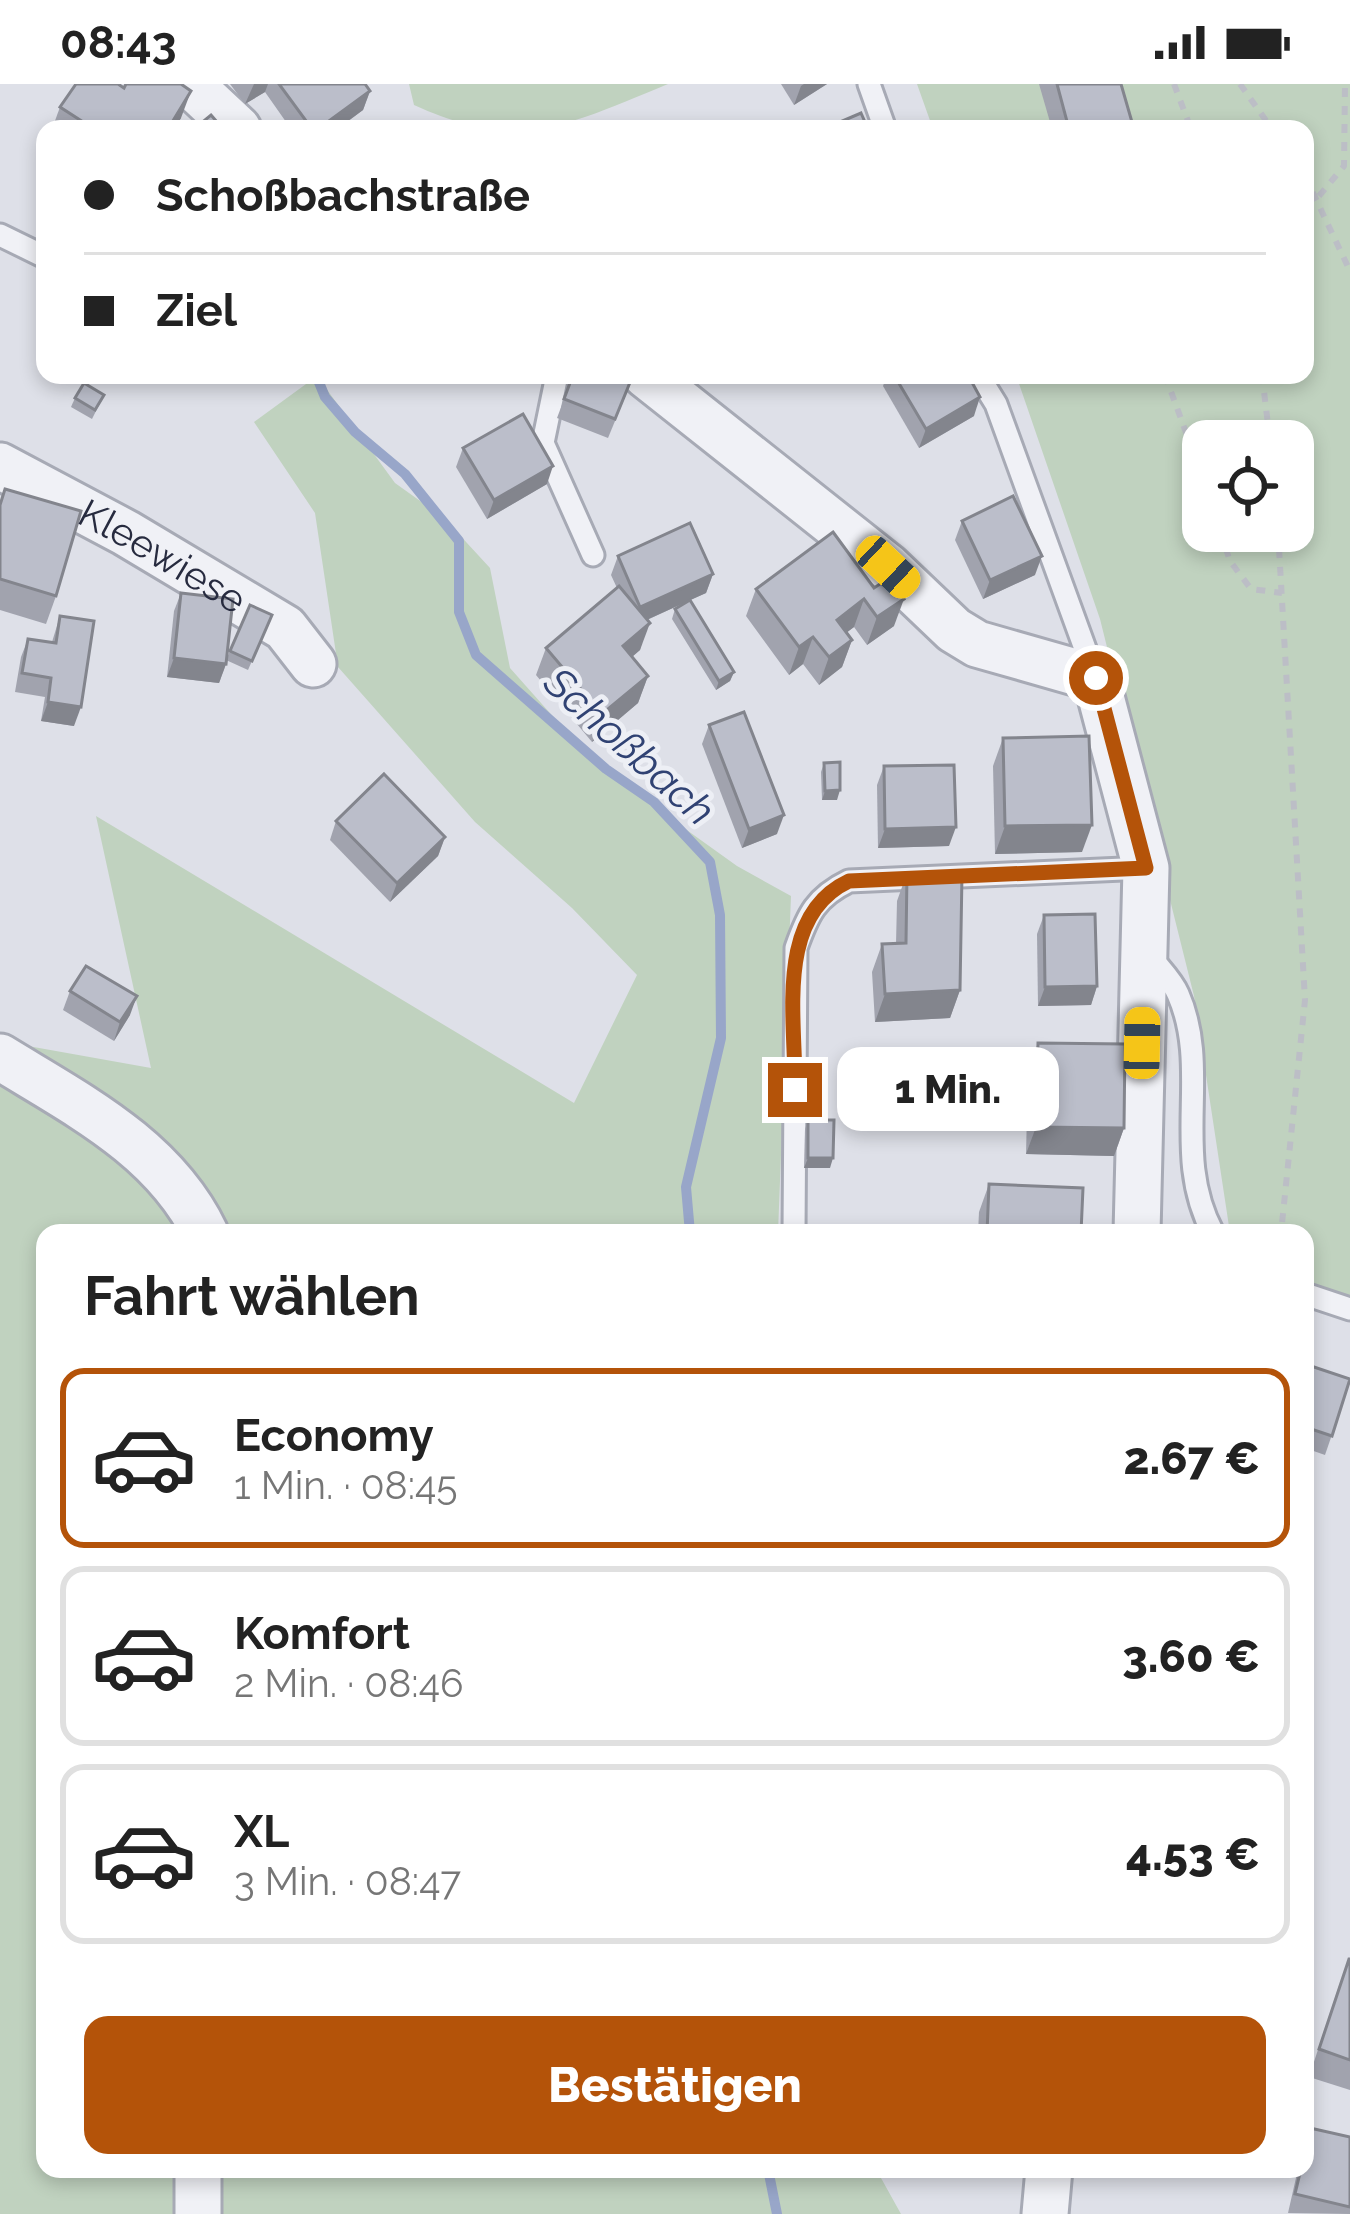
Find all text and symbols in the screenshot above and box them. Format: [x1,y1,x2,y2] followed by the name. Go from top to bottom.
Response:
[60,16,177,69] text: 08:43
[156,169,530,222] text: Schoßbachstraße
[156,284,237,337] text: Ziel
[1182,420,1314,552] map controls
[1182,420,1314,552] button: locate
[71,489,255,623] street label: Kleewiese
[849,529,927,605] car
[1069,651,1123,705] route start
[534,657,725,836] water label: Schoßbach
[1123,1007,1161,1079] car
[837,1048,1059,1132] callout: 1 Min.
[768,1063,822,1117] route end
[895,1066,1001,1112] text: 1 Min.
[84,1264,420,1328] text: Fahrt wählen
[90,1404,198,1512] icon: car
[234,1409,434,1462] text: Economy
[1123,1432,1260,1485] text: 2.67 €
[234,1462,458,1508] text: 1 Min. · 08:45
[90,1602,198,1710] icon: car
[234,1607,410,1660] text: Komfort
[1122,1630,1260,1683] text: 3.60 €
[234,1660,463,1706] text: 2 Min. · 08:46
[90,1800,198,1908] icon: car
[234,1805,289,1858] text: XL
[1126,1828,1260,1881] text: 4.53 €
[234,1858,461,1904] text: 3 Min. · 08:47
[84,2016,1266,2154] button: Bestätigen

